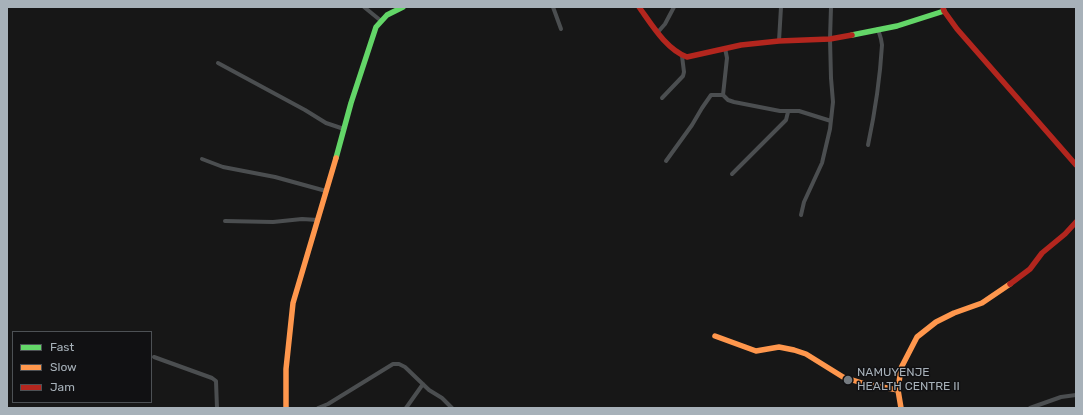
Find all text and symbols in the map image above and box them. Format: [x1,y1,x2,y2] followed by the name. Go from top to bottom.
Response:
[12,331,152,403] legend
[50,340,74,354] text: Fast
[50,360,77,374] text: Slow
[857,366,960,394] place label: NAMUYENJE HEALTH CENTRE II
[842,374,854,386] marker: NAMUYENJE HEALTH CENTRE II
[50,380,75,394] text: Jam

